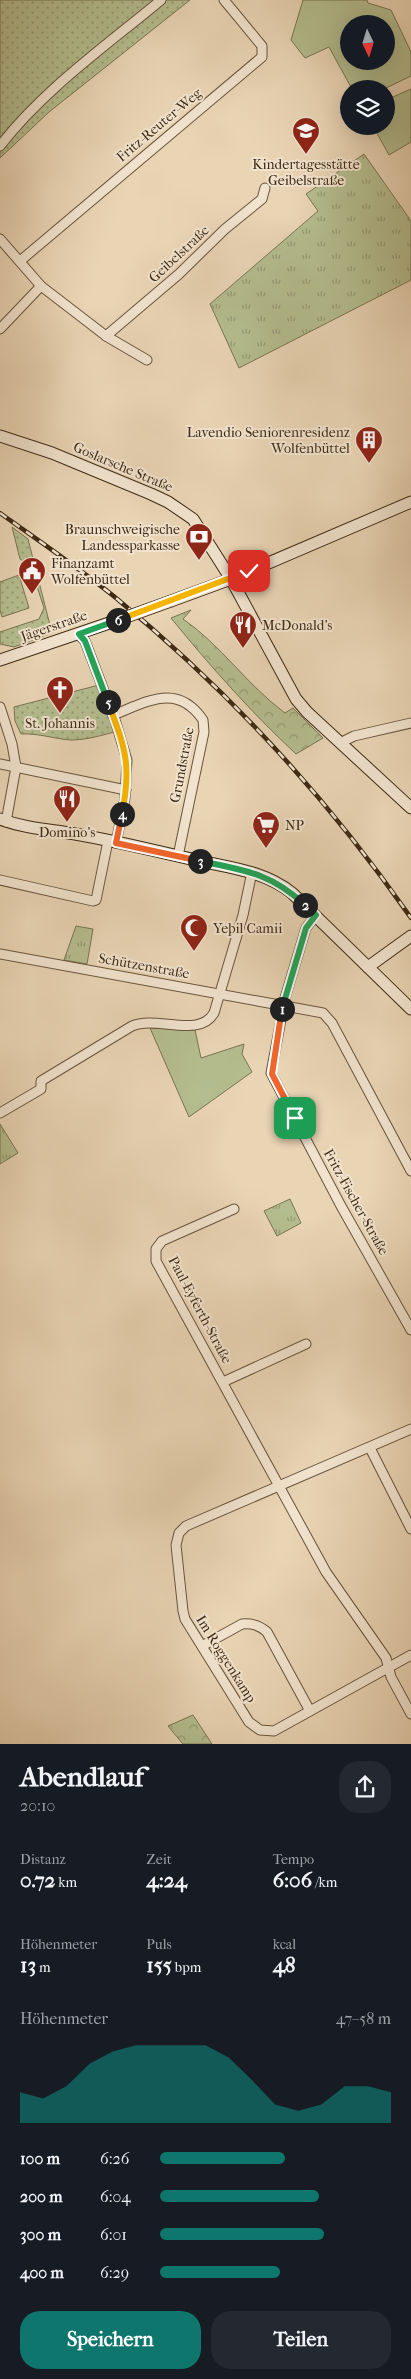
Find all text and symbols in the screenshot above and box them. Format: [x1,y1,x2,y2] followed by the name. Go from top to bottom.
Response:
[340,15,395,70] north arrow
[340,15,395,135] map controls
[340,80,395,135] button: layers
[113,84,205,166] street label: Fritz-Reuter-Weg
[291,116,321,155] school or university icon: Kindertagesstätte Geibelstraße
[252,156,360,189] place label: Kindertagesstätte Geibelstraße
[145,222,213,286] street label: Geibelstraße
[187,424,350,457] place label: Lavendio Seniorenresidenz Wolfenbüttel
[354,425,384,464] building icon: Lavendio Seniorenresidenz Wolfenbüttel
[71,438,175,496] street label: Goslarsche Straße
[65,521,180,554] place label: Braunschweigische Landessparkasse
[184,522,214,561] bank icon: Braunschweigische Landessparkasse
[228,550,270,592] pin
[50,555,130,588] place label: Finanzamt Wolfenbüttel
[17,556,47,595] public building icon: Finanzamt Wolfenbüttel
[235,557,263,585] icon: check
[18,607,90,646] street label: Jägerstraße
[106,608,130,632] pin: 6
[228,610,258,649] restaurant icon: McDonald's
[115,612,122,629] text: 6
[262,617,333,634] place label: McDonald's
[45,675,75,714] church icon: St. Johannis
[96,690,120,714] pin: 5
[105,694,112,711] text: 5
[25,715,95,732] place label: St. Johannis
[166,726,198,804] street label: Grundstraße
[52,784,82,823] restaurant icon: Domino's
[110,802,134,826] pin: 4
[118,806,127,823] text: 4
[251,810,281,849] supermarket icon: NP
[285,817,305,834] place label: NP
[39,824,95,841] place label: Domino's
[188,848,212,874] pin: 3
[198,853,203,870] text: 3
[292,892,318,918] pin: 2
[302,897,309,914] text: 2
[179,913,209,952] mosque icon: Yeþil Camii
[212,920,282,937] place label: Yeþil Camii
[97,950,191,982] street label: Schützenstraße
[270,996,294,1022] pin: 1
[280,1001,285,1018] text: 1
[274,1097,316,1139] pin
[281,1104,309,1132] icon: arrive
[320,1146,392,1258] street label: Fritz-Fischer-Straße
[165,1253,235,1367] street label: Paul-Eyferth-Straße
[192,1612,260,1706] street label: Im Roggenkamp
[20,1760,144,1793] text: Abendlauf
[339,1761,391,1813] button: share
[20,1796,55,1815] text: 20:10
[20,1851,66,1868] text: Distanz
[146,1851,172,1868] text: Zeit
[273,1851,314,1868] text: Tempo
[20,1868,55,1892] text: 0.72
[146,1868,187,1892] text: 4:24
[273,1868,312,1892] text: 6:06
[55,1874,77,1891] text: km
[312,1874,337,1891] text: /km
[20,1936,97,1953] text: Höhenmeter
[146,1936,172,1953] text: Puls
[273,1936,296,1953] text: kcal
[20,1953,36,1977] text: 13
[146,1953,172,1977] text: 155
[273,1953,296,1977] text: 48
[36,1959,51,1976] text: m
[172,1959,201,1976] text: bpm
[20,2009,108,2028] text: Höhenmeter
[336,2009,391,2028] text: 47–58 m
[20,2149,60,2168] text: 100 m
[100,2149,129,2168] text: 6:26
[20,2187,63,2206] text: 200 m
[100,2187,131,2206] text: 6:04
[20,2225,61,2244] text: 300 m
[100,2225,127,2244] text: 6:01
[20,2263,64,2282] text: 400 m
[100,2263,129,2282] text: 6:29
[20,2311,201,2369] button: Speichern
[211,2311,391,2369] button: Teilen

